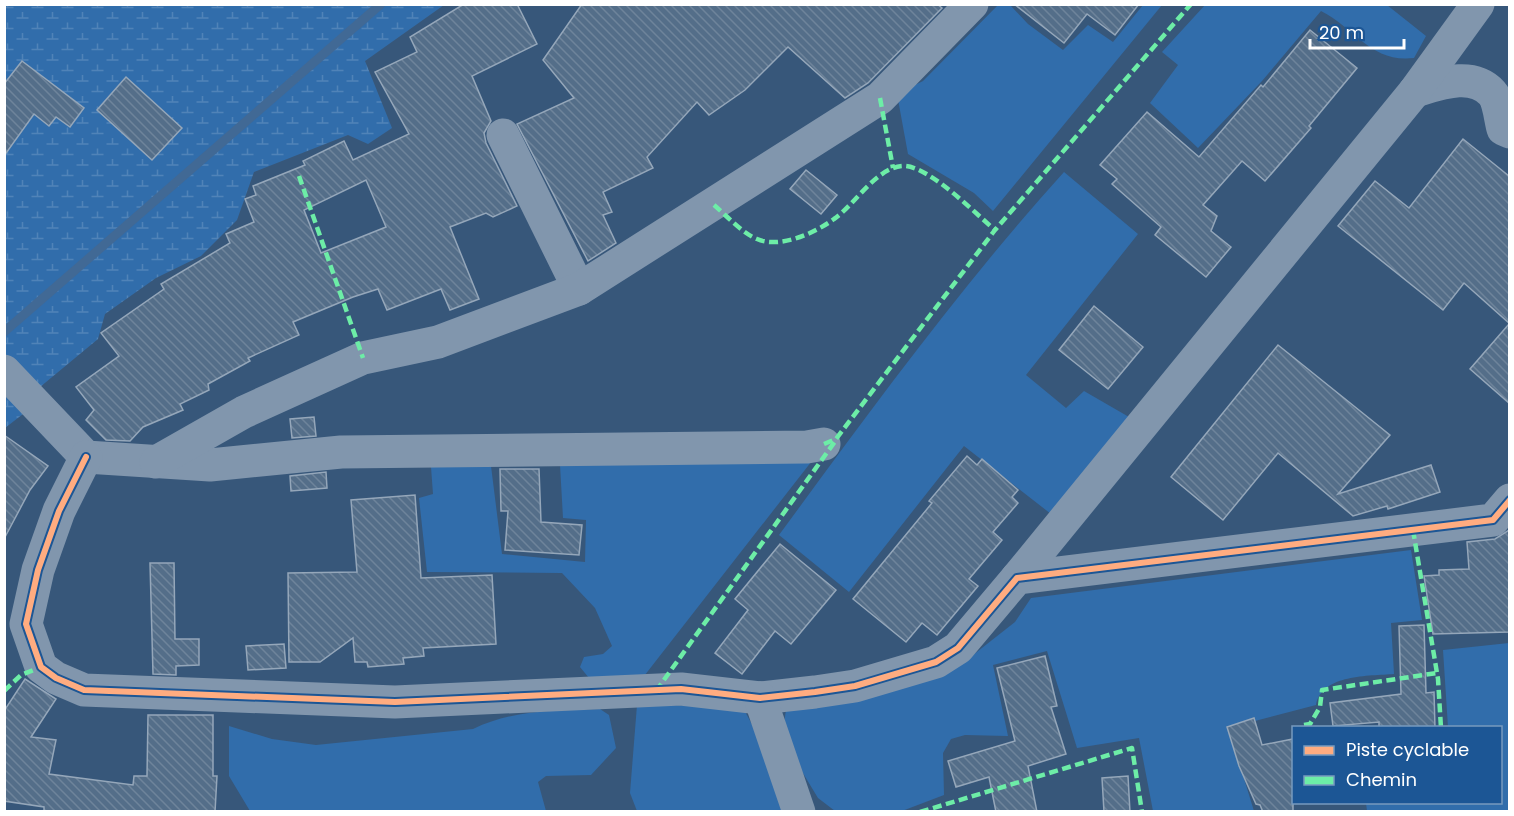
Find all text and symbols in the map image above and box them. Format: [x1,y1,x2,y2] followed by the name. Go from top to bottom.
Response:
[1310,12,1404,50] scale bar
[1319,20,1364,45] text: 20 m
[1292,726,1502,804] legend
[1346,737,1469,762] text: Piste cyclable
[1346,767,1417,792] text: Chemin

